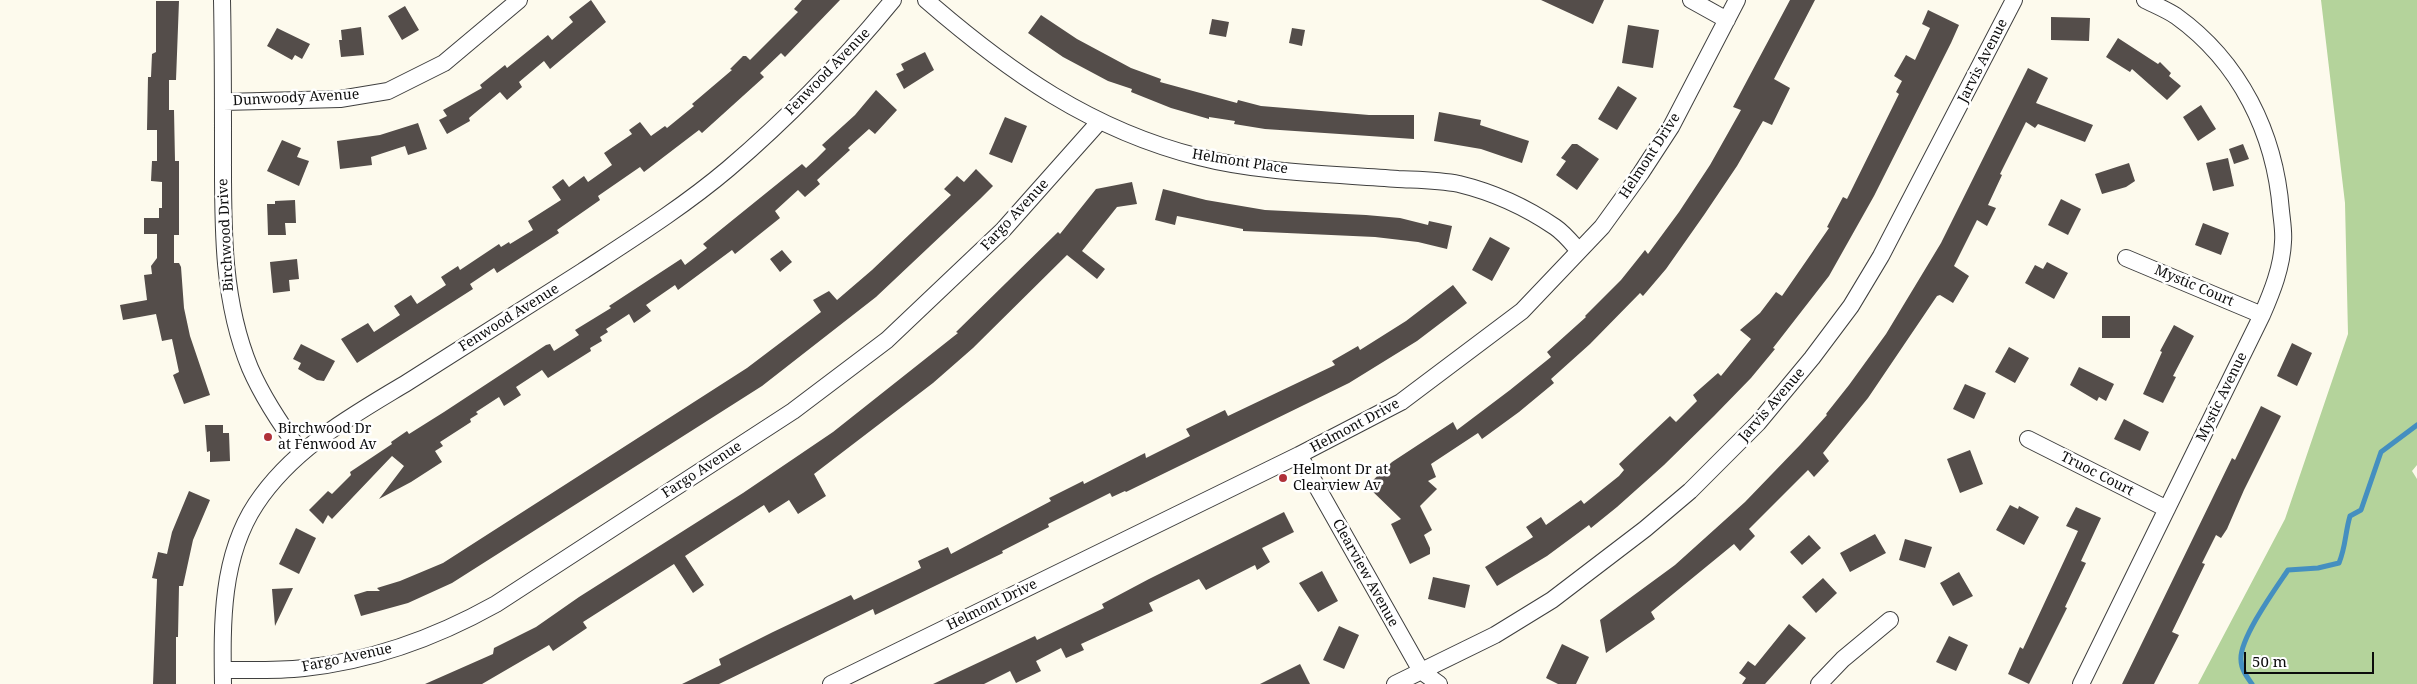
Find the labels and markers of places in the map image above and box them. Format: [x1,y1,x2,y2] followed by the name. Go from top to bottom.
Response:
[278,421,376,454] place label: Birchwood Dr at Fenwood Av
[262,431,274,443] marker: Birchwood Dr at Fenwood Av
[1293,462,1388,494] place label: Helmont Dr at Clearview Av
[1277,472,1289,484] marker: Helmont Dr at Clearview Av

